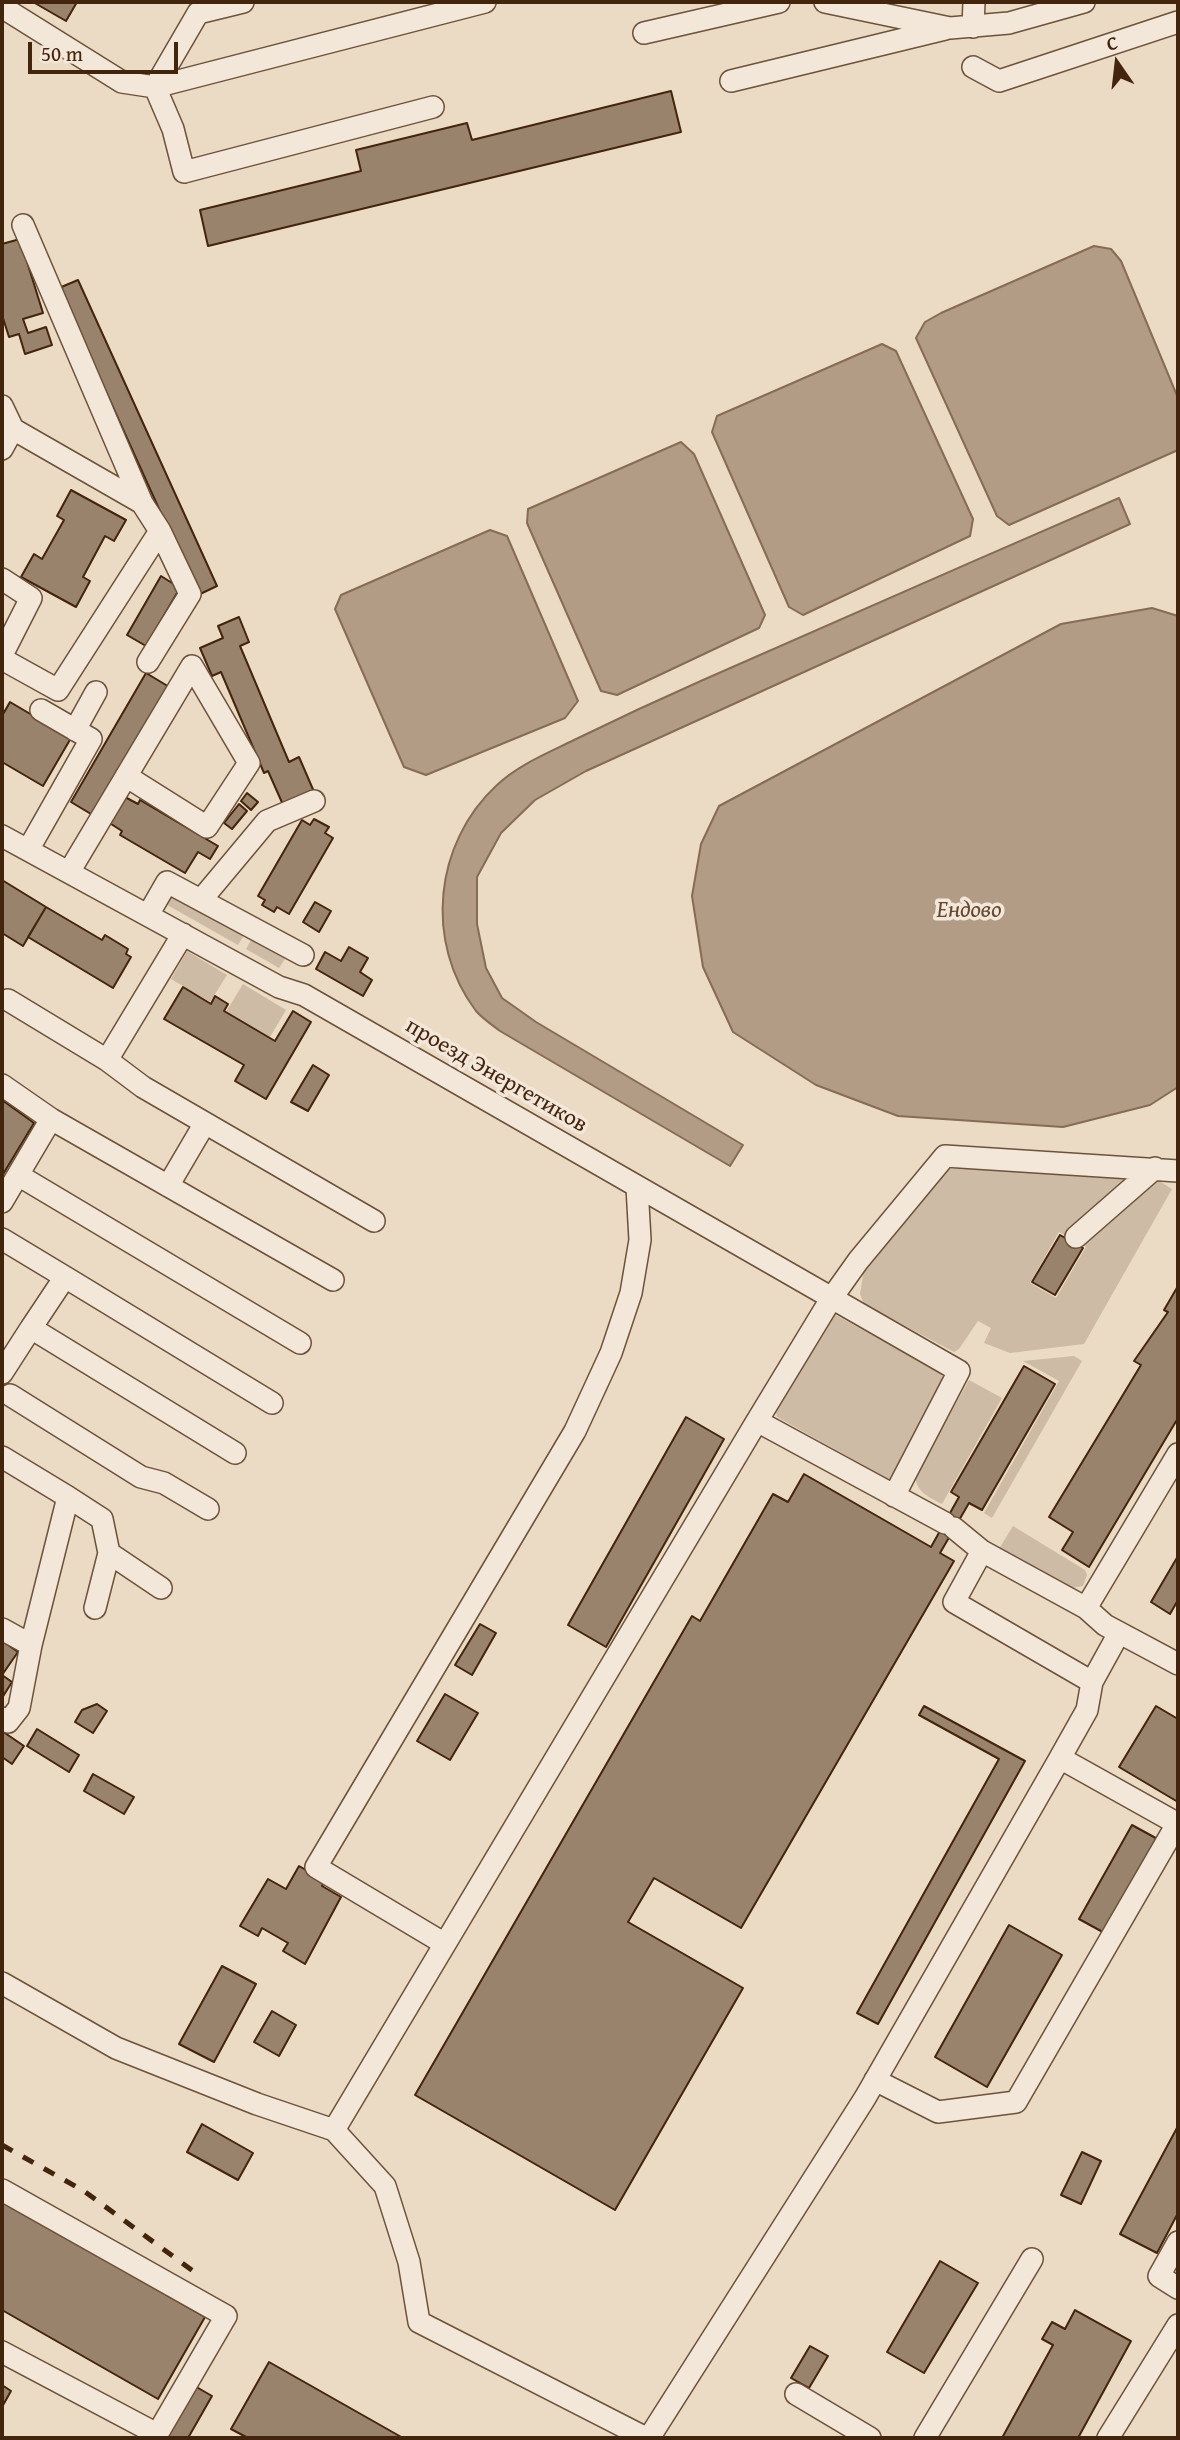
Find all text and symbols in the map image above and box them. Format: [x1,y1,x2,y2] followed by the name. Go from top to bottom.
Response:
[32,28,182,72] scale bar
[1082,28,1152,98] north arrow
[1103,28,1121,58] text: С
[41,38,83,69] text: 50 m
[937,897,1001,925] water label: Ендово
[400,1013,592,1139] street label: проезд Энергетиков

